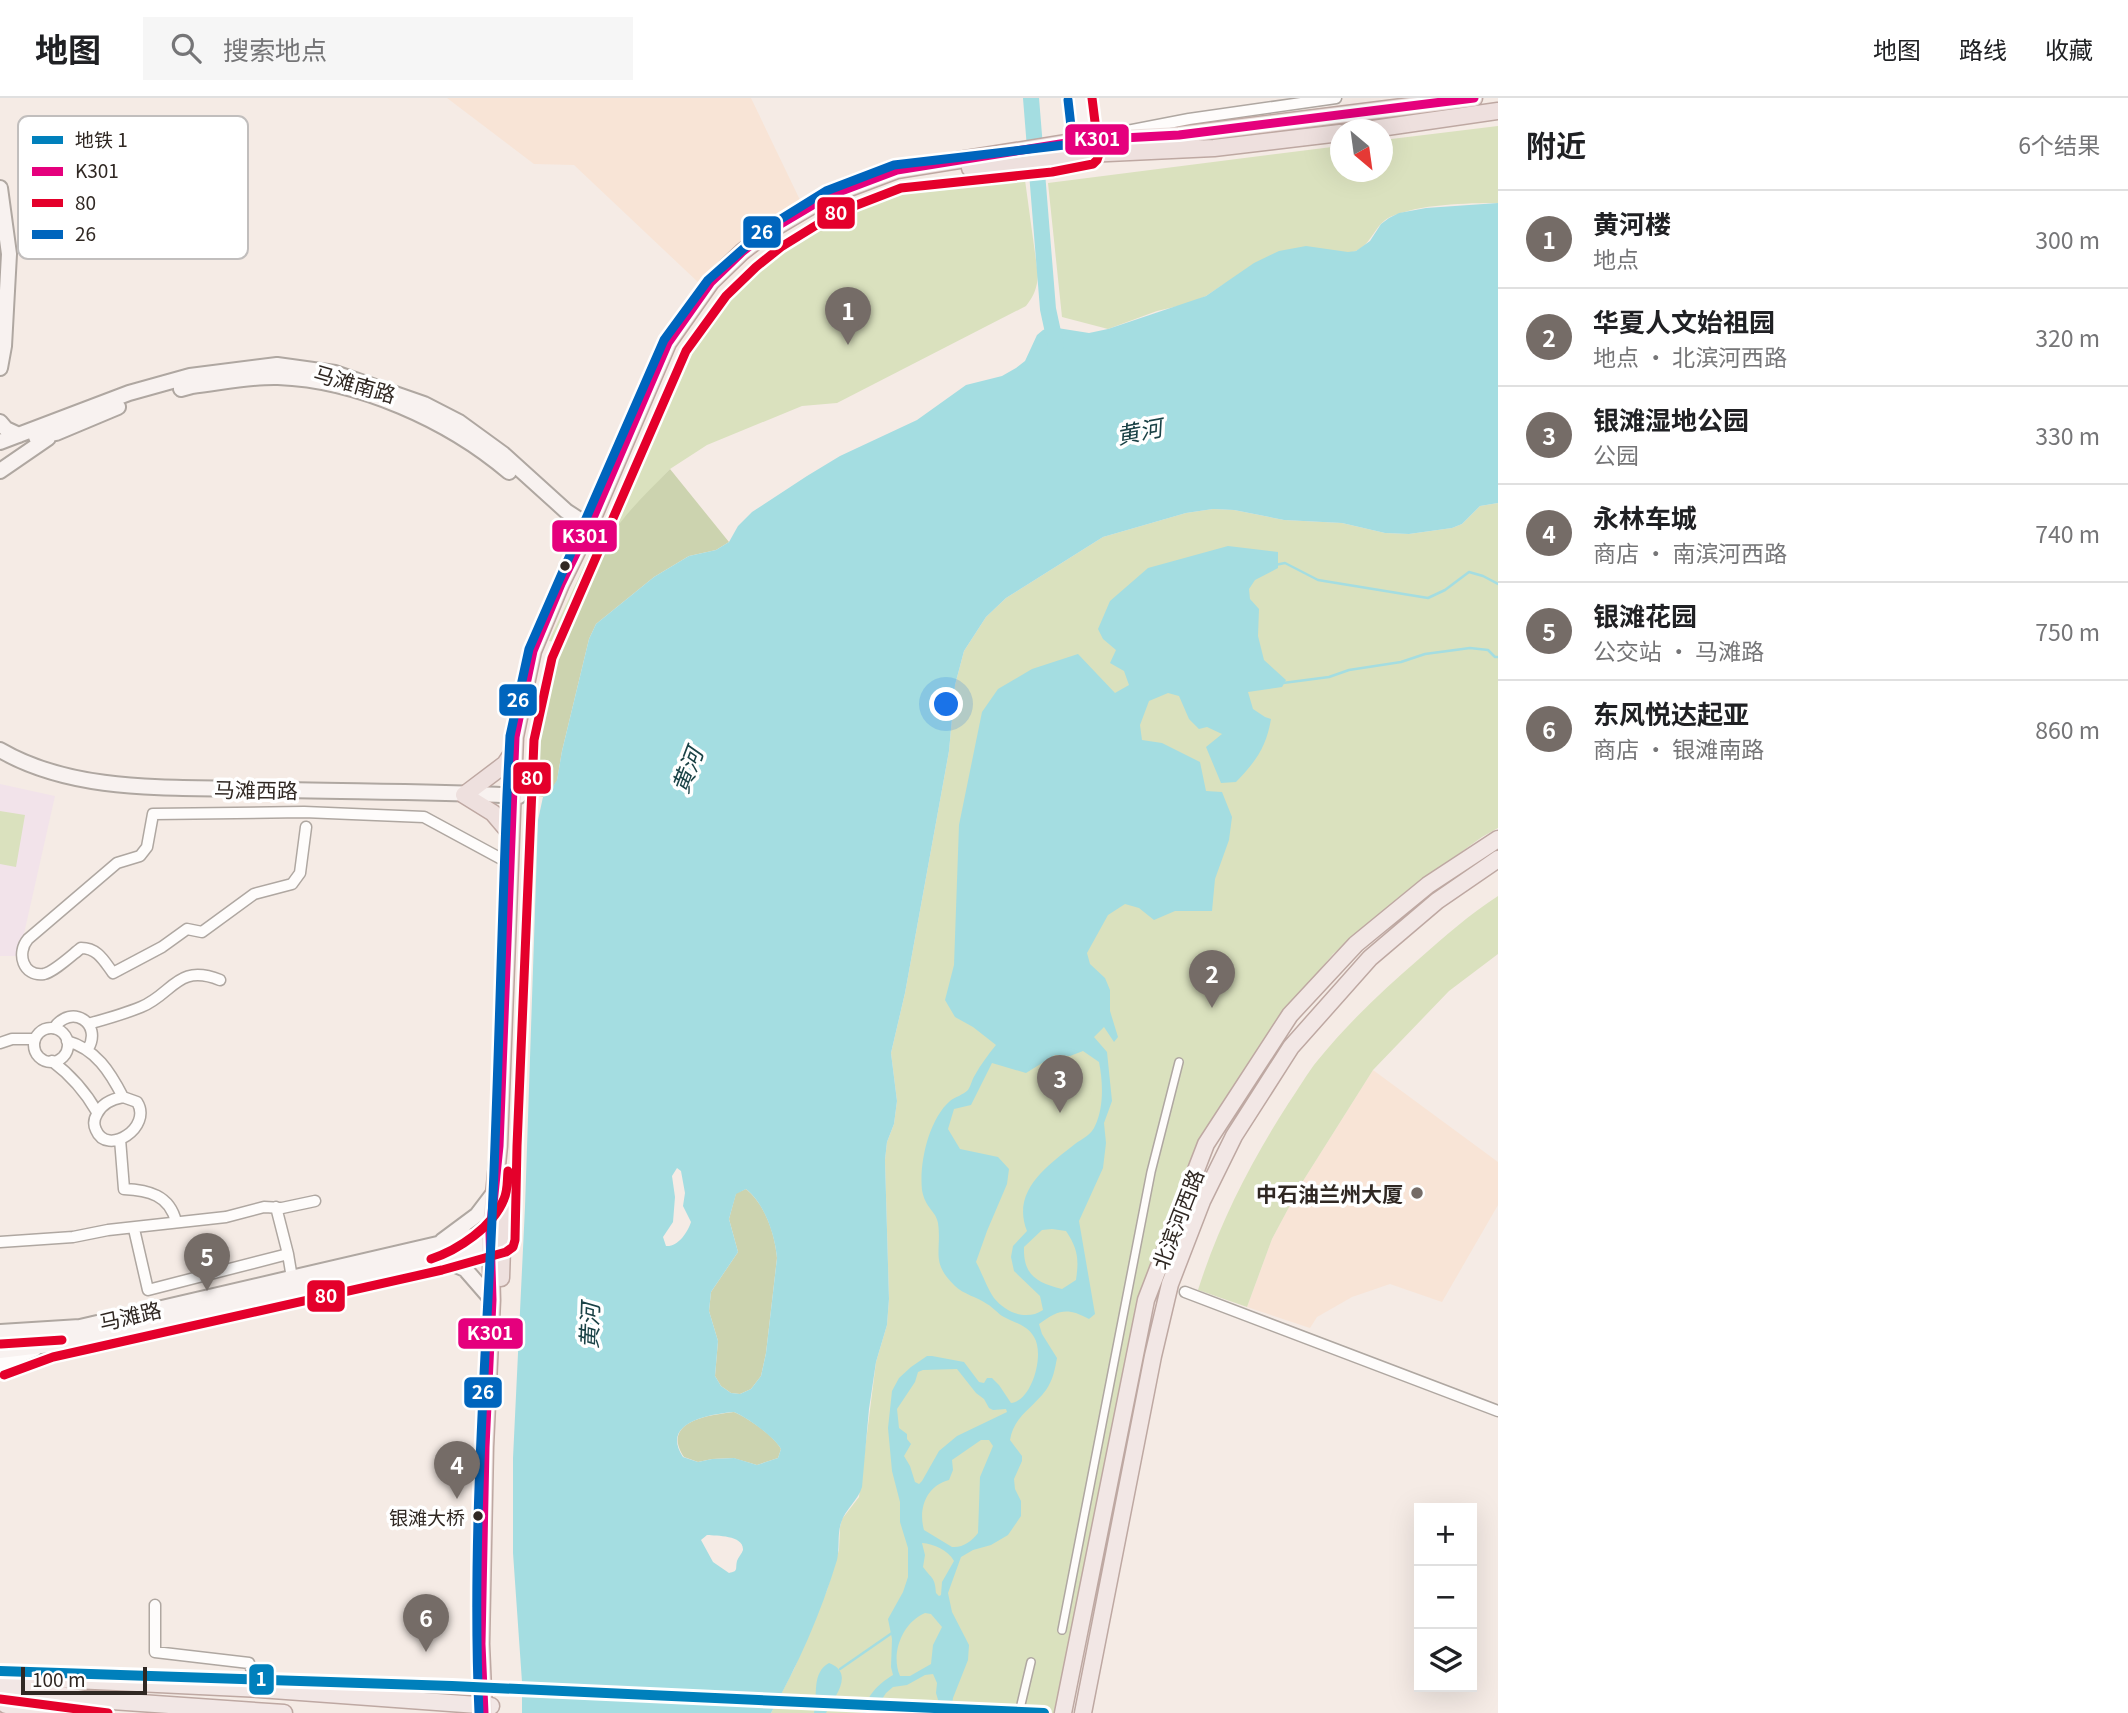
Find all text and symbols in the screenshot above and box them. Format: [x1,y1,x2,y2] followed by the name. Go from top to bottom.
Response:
[143,17,633,80] search box
[35,24,101,72] text: 地图
[167,29,205,67] icon: search
[223,30,327,67] text: 搜索地点
[1873,31,1921,66] text: 地图
[1959,31,2007,66] text: 路线
[2045,31,2093,66] text: 收藏
[18,116,248,259] legend
[1330,119,1393,182] north arrow
[1526,122,1586,166] text: 附近
[1064,123,1130,156] line badge: K301
[1074,124,1120,151] text: K301
[75,125,128,152] text: 地铁 1
[2018,127,2100,161] text: 6个结果
[75,156,119,183] text: K301
[75,188,96,215] text: 80
[816,196,856,230] line badge: 80
[825,198,847,225] text: 80
[1593,204,1671,241] text: 黄河楼
[742,215,782,249] line badge: 26
[751,217,773,244] text: 26
[75,219,96,246] text: 26
[1542,222,1556,256] text: 1
[2035,222,2100,256] text: 300 m
[1593,241,1639,275] text: 地点
[825,287,871,345] pin: 1
[1593,302,1775,339] text: 华夏人文始祖园
[1542,320,1556,354] text: 2
[2035,320,2100,354] text: 320 m
[1593,339,1787,373] text: 地点 · 北滨河西路
[310,357,400,409] street label: 马滩南路
[1593,400,1749,437] text: 银滩湿地公园
[1113,408,1169,451] water label: 黄河
[1542,418,1556,452] text: 3
[2035,418,2100,452] text: 330 m
[1593,437,1639,471] text: 公园
[1593,498,1697,535] text: 永林车城
[1542,516,1556,550] text: 4
[2035,516,2100,550] text: 740 m
[551,519,618,553] line badge: K301
[562,521,608,548] text: K301
[1593,535,1787,569] text: 商店 · 南滨河西路
[558,559,572,573] unlabelled marker
[1593,596,1697,633] text: 银滩花园
[1542,614,1556,648] text: 5
[2035,614,2100,648] text: 750 m
[1593,633,1764,667] text: 公交站 · 马滩路
[498,683,538,717] line badge: 26
[507,685,529,712] text: 26
[929,687,963,721] your location
[1593,694,1749,731] text: 东风悦达起亚
[1542,712,1556,746] text: 6
[2035,712,2100,746] text: 860 m
[1593,731,1764,765] text: 商店 · 银滩南路
[662,739,712,798] water label: 黄河
[512,761,552,795] line badge: 80
[521,763,543,790] text: 80
[214,773,298,805] street label: 马滩西路
[1189,950,1235,1008] pin: 2
[1037,1055,1083,1113] pin: 3
[1144,1165,1210,1273] street label: 北滨河西路
[1256,1178,1403,1208] place label: 中石油兰州大厦
[1409,1185,1425,1201] marker: 中石油兰州大厦
[184,1233,230,1291] pin: 5
[306,1279,346,1313] line badge: 80
[315,1281,337,1308] text: 80
[96,1293,164,1337] street label: 马滩路
[570,1298,606,1350] water label: 黄河
[457,1317,524,1350] line badge: K301
[467,1318,513,1345] text: K301
[463,1376,503,1409] line badge: 26
[472,1377,494,1404] text: 26
[434,1441,480,1499] pin: 4
[389,1503,465,1530] place label: 银滩大桥
[1414,1503,1477,1692] map controls
[1414,1503,1477,1566] button: +
[471,1509,485,1523] marker: 银滩大桥
[1414,1566,1477,1629] button: −
[403,1594,449,1652] pin: 6
[1414,1629,1477,1692] button: layers
[248,1663,275,1696] line badge: 1
[21,1664,147,1696] scale bar
[255,1664,267,1691] text: 1
[32,1665,86,1692] text: 100 m

